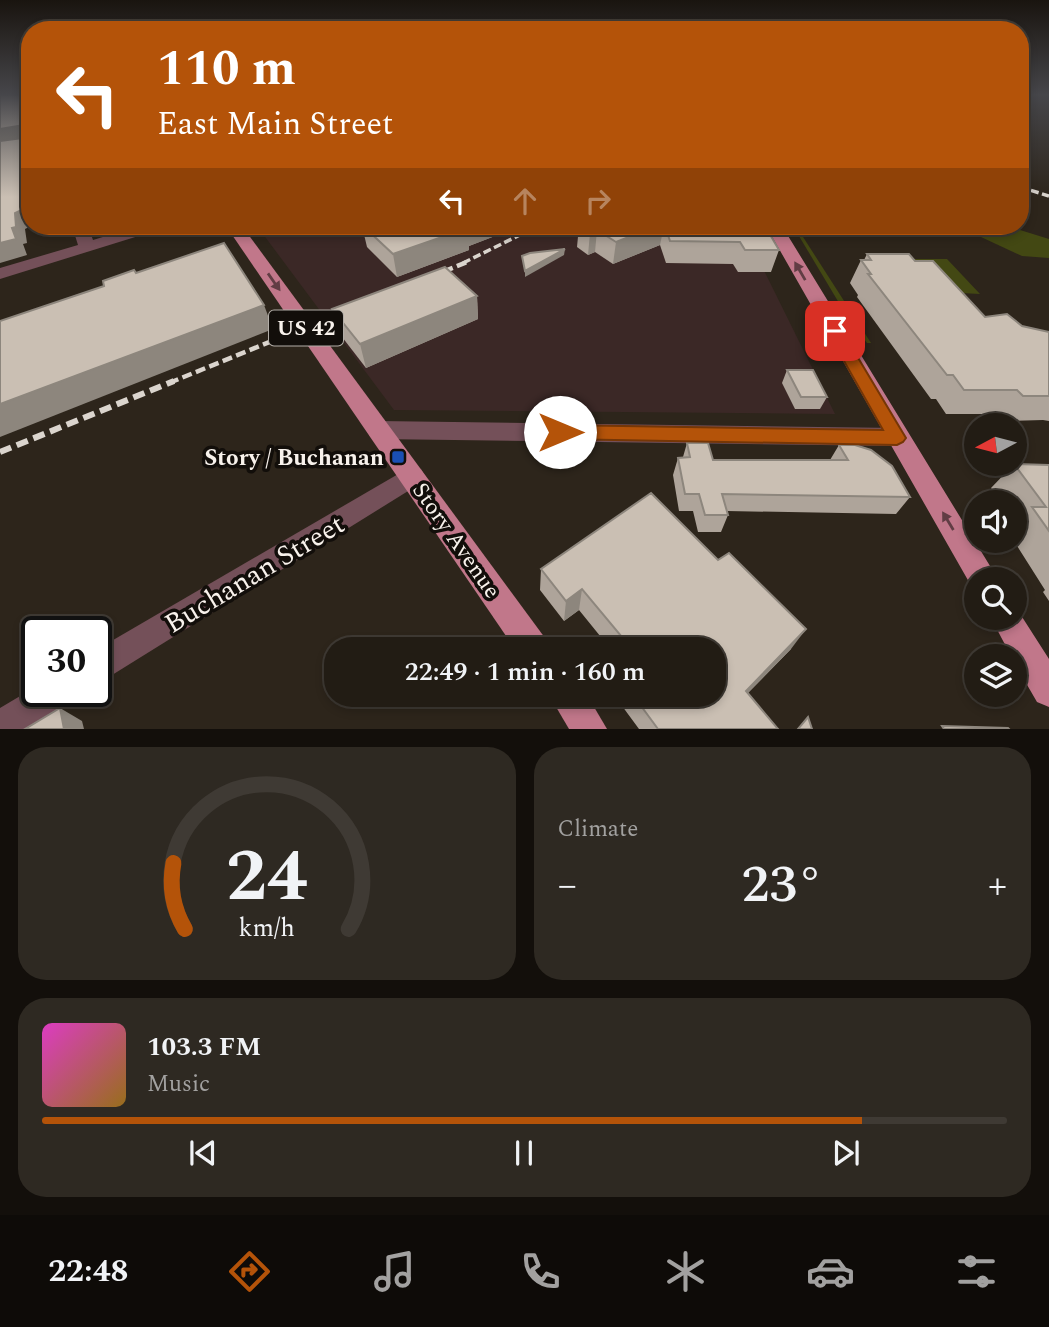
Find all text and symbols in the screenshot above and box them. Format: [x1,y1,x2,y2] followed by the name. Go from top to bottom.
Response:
[157,32,296,107] text: 110 m
[42,49,133,140] icon: left
[157,100,393,149] text: East Main Street
[433,182,471,220] icon: left
[506,182,544,220] icon: ahead
[579,182,617,220] icon: right
[795,261,807,281] one-way arrow
[267,272,280,291] one-way arrow
[805,301,865,361] pin
[269,310,343,346] road number: US 42
[816,312,854,350] icon: arrive
[523,395,597,469] position arrow
[964,413,1027,476] north arrow
[964,413,1027,707] map controls
[204,441,384,476] place label: Story / Buchanan
[390,449,406,465] marker: Story / Buchanan
[403,476,509,606] street label: Story Avenue
[964,490,1027,553] button: sound
[156,503,353,645] street label: Buchanan Street
[941,511,954,531] one-way arrow
[964,567,1027,630] button: search
[21,616,112,707] speed limit sign: 30
[964,644,1027,707] button: layers
[405,652,645,692] text: 22:49 · 1 min · 160 m
[558,812,638,847] text: Climate
[226,823,308,934] text: 24
[741,846,823,925] text: 23°
[558,857,577,915] text: −
[988,857,1007,915] text: +
[239,910,295,948] text: km/h
[147,1027,261,1067] text: 103.3 FM
[147,1067,210,1102] text: Music
[184,1134,222,1172] icon: previous
[505,1134,543,1172] icon: pause
[827,1134,865,1172] icon: next
[48,1247,129,1296] text: 22:48
[225,1247,274,1296] icon: directions
[370,1247,419,1296] icon: music
[516,1247,565,1296] icon: phone
[661,1247,710,1296] icon: climate
[806,1247,855,1296] icon: car
[952,1247,1001,1296] icon: filters

